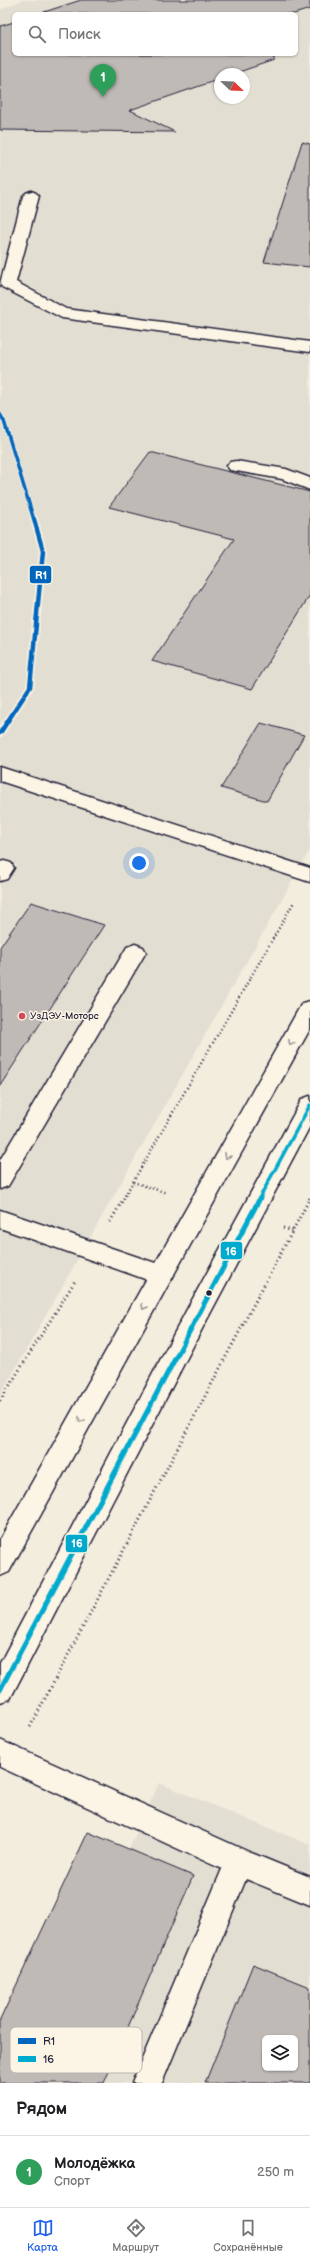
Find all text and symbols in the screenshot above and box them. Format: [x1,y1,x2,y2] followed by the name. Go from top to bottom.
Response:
[12,12,298,56] search box
[26,23,48,45] icon: search
[58,25,101,44] text: Поиск
[90,64,116,97] pin: 1
[214,68,250,104] north arrow
[29,565,52,584] line badge: R1
[35,569,47,582] text: R1
[129,853,149,873] your location
[30,1010,99,1022] place label: УзДЭУ-Моторс
[17,1011,27,1021] marker: УзДЭУ-Моторс
[288,1039,295,1046] one-way arrow
[225,1152,232,1159] one-way arrow
[220,1241,243,1260] line badge: 16
[225,1245,237,1258] text: 16
[204,1288,214,1298] unlabelled marker
[141,1302,149,1310] one-way arrow
[78,1416,85,1423] one-way arrow
[65,1534,88,1553] line badge: 16
[71,1537,83,1550] text: 16
[10,2027,142,2073] legend
[43,2035,55,2048] text: R1
[262,2035,298,2071] map controls
[262,2035,298,2071] button: layers
[43,2053,54,2066] text: 16
[16,2099,67,2119] text: Рядом
[54,2154,135,2173] text: Молодёжка
[26,2164,32,2180] text: 1
[257,2164,294,2180] text: 250 m
[54,2173,90,2189] text: Спорт
[27,2217,58,2254] tab: Карта
[112,2217,159,2254] tab: Маршрут
[213,2217,283,2254] tab: Сохранённые

